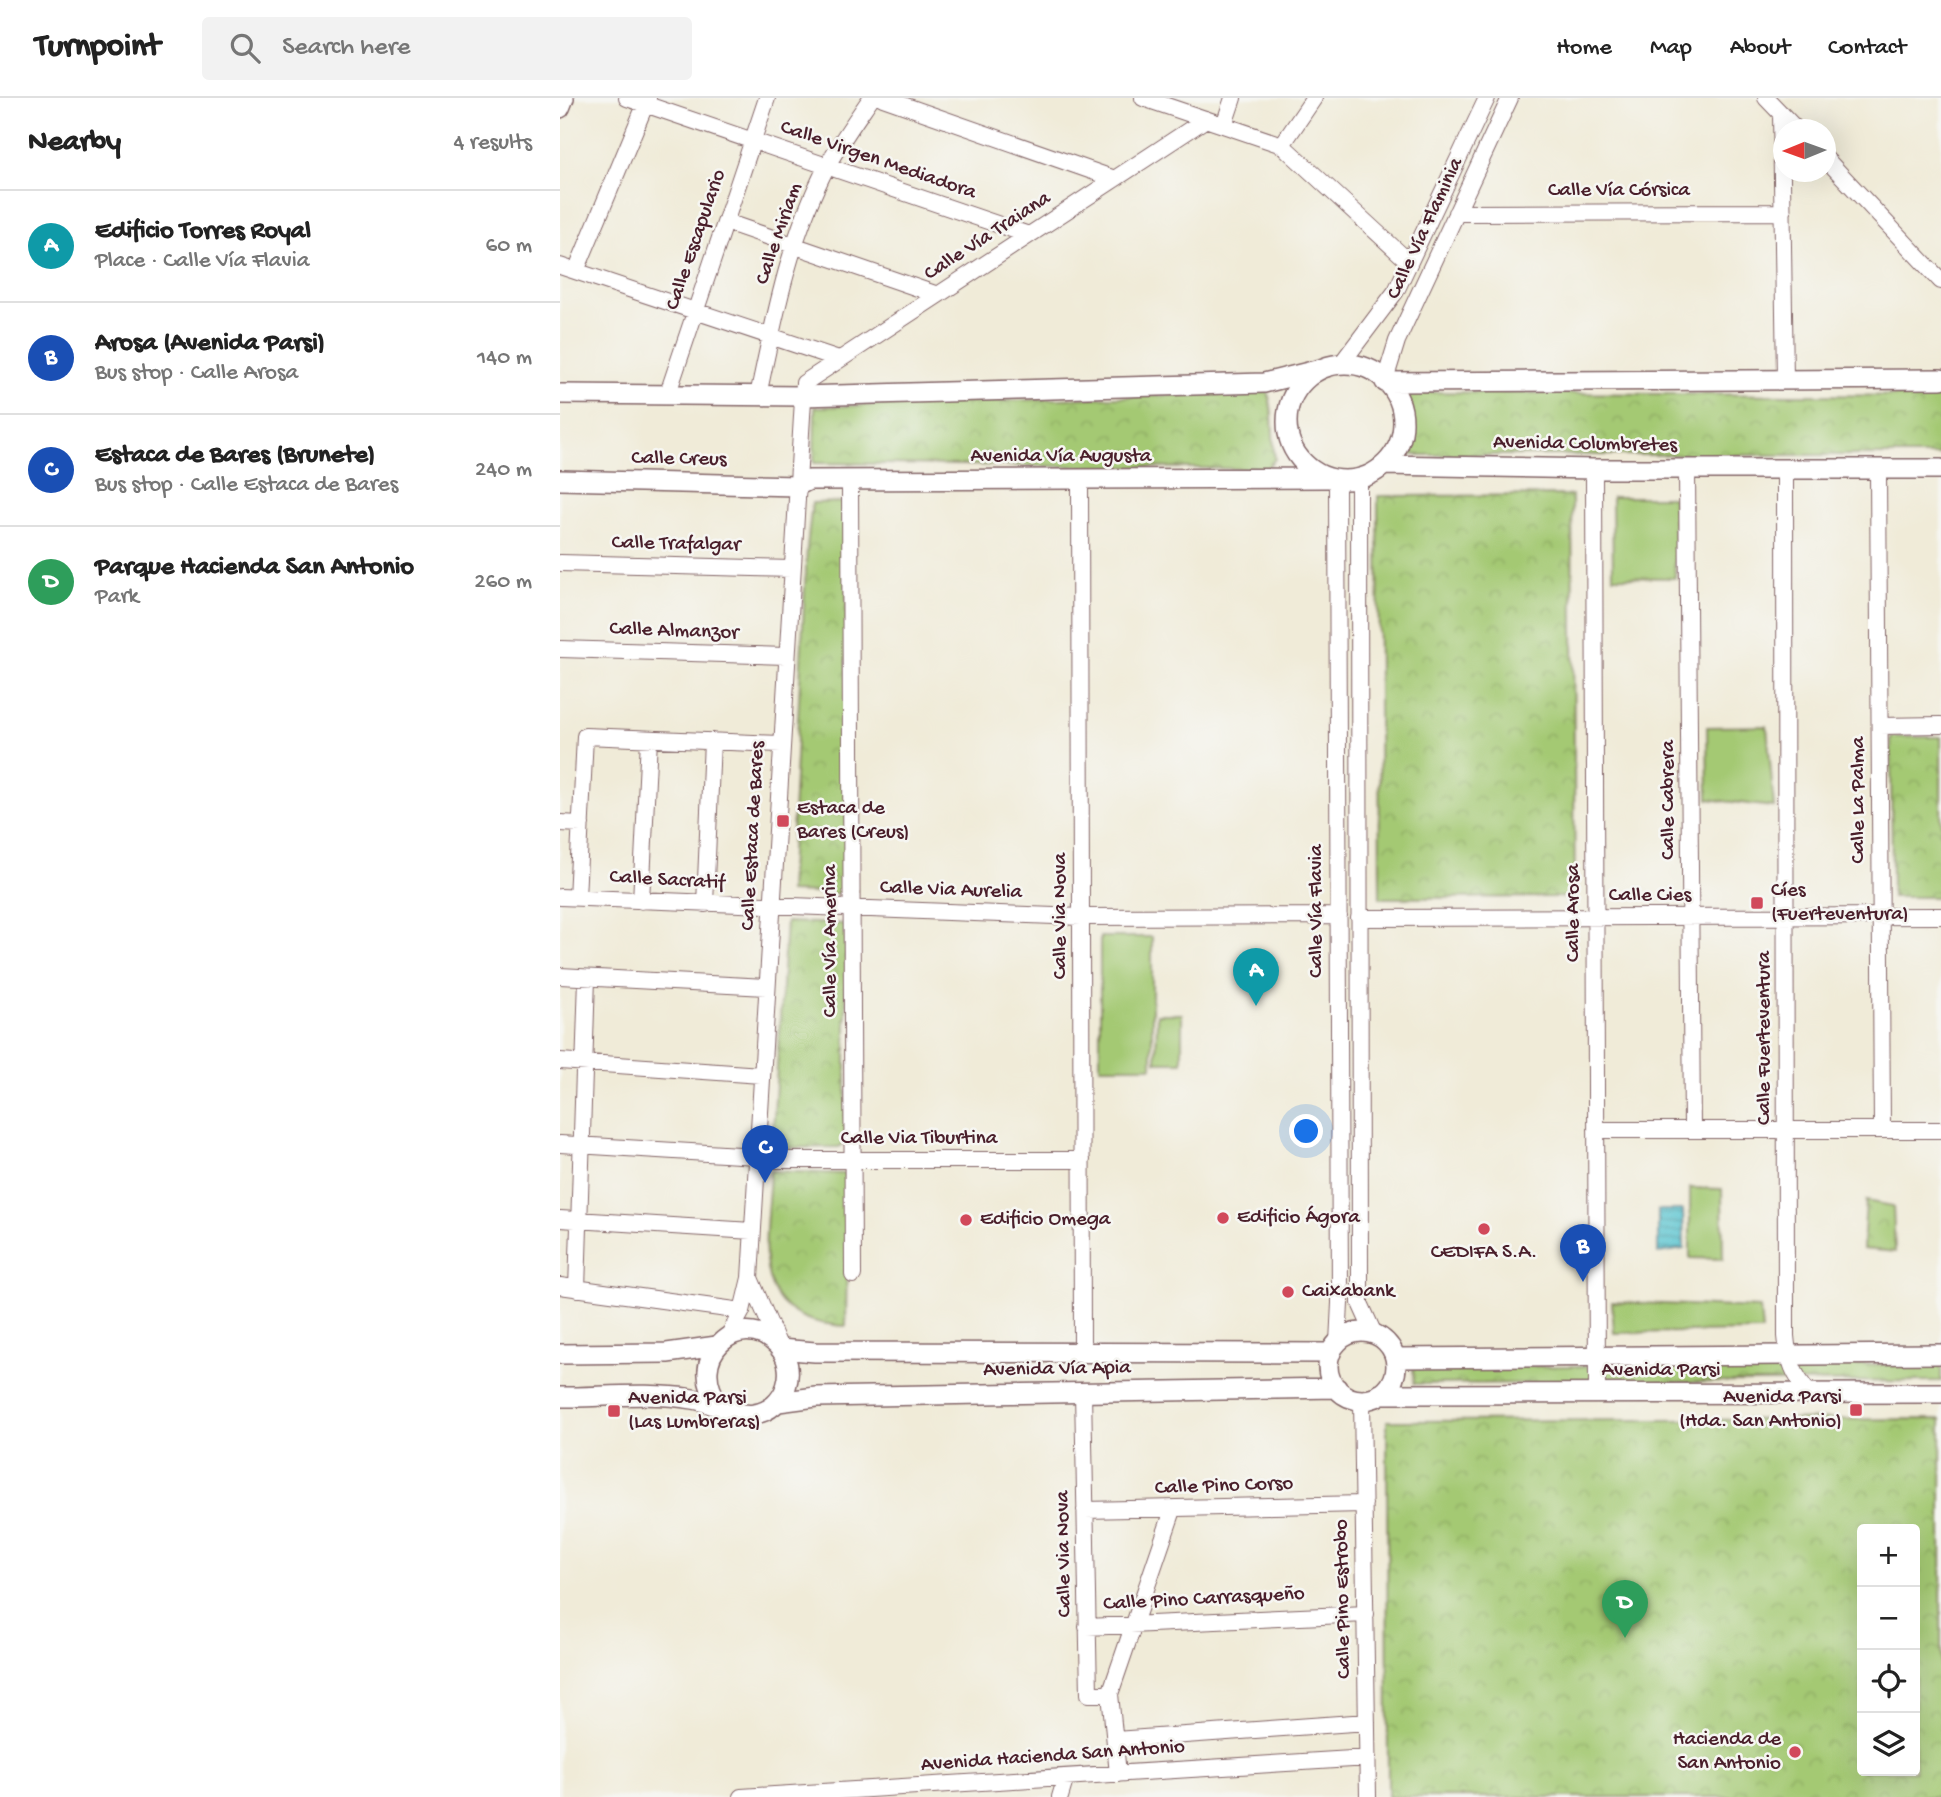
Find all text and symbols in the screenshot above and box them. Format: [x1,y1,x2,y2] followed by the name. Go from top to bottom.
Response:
[202,17,692,80] search box
[35,29,160,67] text: Turnpoint
[226,29,264,67] icon: search
[282,33,410,64] text: Search here
[1556,34,1612,63] text: Home
[1650,34,1692,63] text: Map
[1730,34,1790,63] text: About
[1828,34,1906,63] text: Contact
[777,116,981,207] street label: Calle Virgen Mediadora
[1773,119,1836,182] north arrow
[28,126,121,161] text: Nearby
[453,130,532,157] text: 4 results
[1382,153,1470,304] street label: Calle Vía Flaminia
[661,166,733,314] street label: Calle Escapulario
[1548,179,1691,204] street label: Calle Vía Córsica
[751,180,809,288] street label: Calle Miriam
[920,186,1057,287] street label: Calle Vía Traiana
[95,217,311,248] text: Edificio Torres Royal
[44,233,58,260] text: A
[486,233,532,260] text: 60 m
[95,248,310,275] text: Place · Calle Vía Flavia
[95,329,325,360] text: Arosa (Avenida Parsi)
[45,345,57,372] text: B
[477,345,532,372] text: 140 m
[95,360,298,387] text: Bus stop · Calle Arosa
[1493,431,1679,459] street label: Avenida Columbretes
[95,441,375,472] text: Estaca de Bares (Brunete)
[971,445,1153,470] street label: Avenida Vía Augusta
[631,447,728,473] street label: Calle Creus
[45,457,57,484] text: C
[475,457,532,484] text: 240 m
[95,472,398,499] text: Bus stop · Calle Estaca de Bares
[611,531,742,559] street label: Calle Trafalgar
[95,553,414,584] text: Parque Hacienda San Antonio
[44,569,59,596] text: D
[474,569,532,596] text: 260 m
[95,584,139,611] text: Park
[609,617,741,647] street label: Calle Almanzor
[1847,735,1872,863] street label: Calle La Palma
[737,739,772,931] street label: Calle Estaca de Bares
[1657,739,1682,860] street label: Calle Cabrera
[796,797,910,846] place label: Estaca de Bares (Creus)
[775,813,791,829] marker: Estaca de Bares (Creus)
[1305,843,1330,978] street label: Calle Vía Flavia
[1049,851,1074,979] street label: Calle Via Nova
[819,863,844,1017] street label: Calle Vía Amerina
[1562,863,1587,962] street label: Calle Arosa
[609,866,727,897] street label: Calle Sacratif
[879,876,1024,906] street label: Calle Via Aurelia
[1771,879,1909,928] place label: Cíes (Fuerteventura)
[1609,884,1693,909] street label: Calle Cies
[1749,895,1765,911] marker: Cíes (Fuerteventura)
[1233,948,1279,1006] pin: A
[1753,950,1778,1125] street label: Calle Fuerteventura
[1289,1114,1323,1148] your location
[742,1125,788,1183] pin: C
[841,1127,999,1152] street label: Calle Via Tiburtina
[1237,1205,1361,1231] place label: Edificio Ágora
[980,1208,1112,1233] place label: Edificio Omega
[1215,1210,1231,1226] marker: Edificio Ágora
[958,1212,974,1228] marker: Edificio Omega
[1476,1221,1492,1237] marker: CEDIFA S.A.
[1560,1224,1606,1282] pin: B
[1431,1241,1537,1266] place label: CEDIFA S.A.
[1302,1280,1397,1305] place label: Caixabank
[1280,1284,1296,1300] marker: Caixabank
[983,1356,1132,1384] street label: Avenida Vía Apia
[1602,1359,1720,1384] street label: Avenida Parsi
[1679,1386,1842,1435] place label: Avenida Parsi (Hda. San Antonio)
[628,1387,761,1436] place label: Avenida Parsi (Las Lumbreras)
[1848,1402,1864,1418] marker: Avenida Parsi (Hda. San Antonio)
[606,1403,622,1419] marker: Avenida Parsi (Las Lumbreras)
[1154,1472,1294,1502] street label: Calle Pino Corso
[1051,1489,1079,1617] street label: Calle Via Nova
[1330,1519,1358,1679] street label: Calle Pino Estrobo
[1857,1524,1920,1776] map controls
[1857,1524,1920,1587] button: +
[1602,1580,1648,1638] pin: D
[1103,1582,1305,1618] street label: Calle Pino Carrasqueño
[1857,1587,1920,1650] button: −
[1857,1650,1920,1713] button: locate
[1857,1713,1920,1776] button: layers
[1673,1728,1782,1777] place label: Hacienda de San Antonio
[920,1735,1186,1779] street label: Avenida Hacienda San Antonio
[1787,1744,1803,1760] marker: Hacienda de San Antonio

